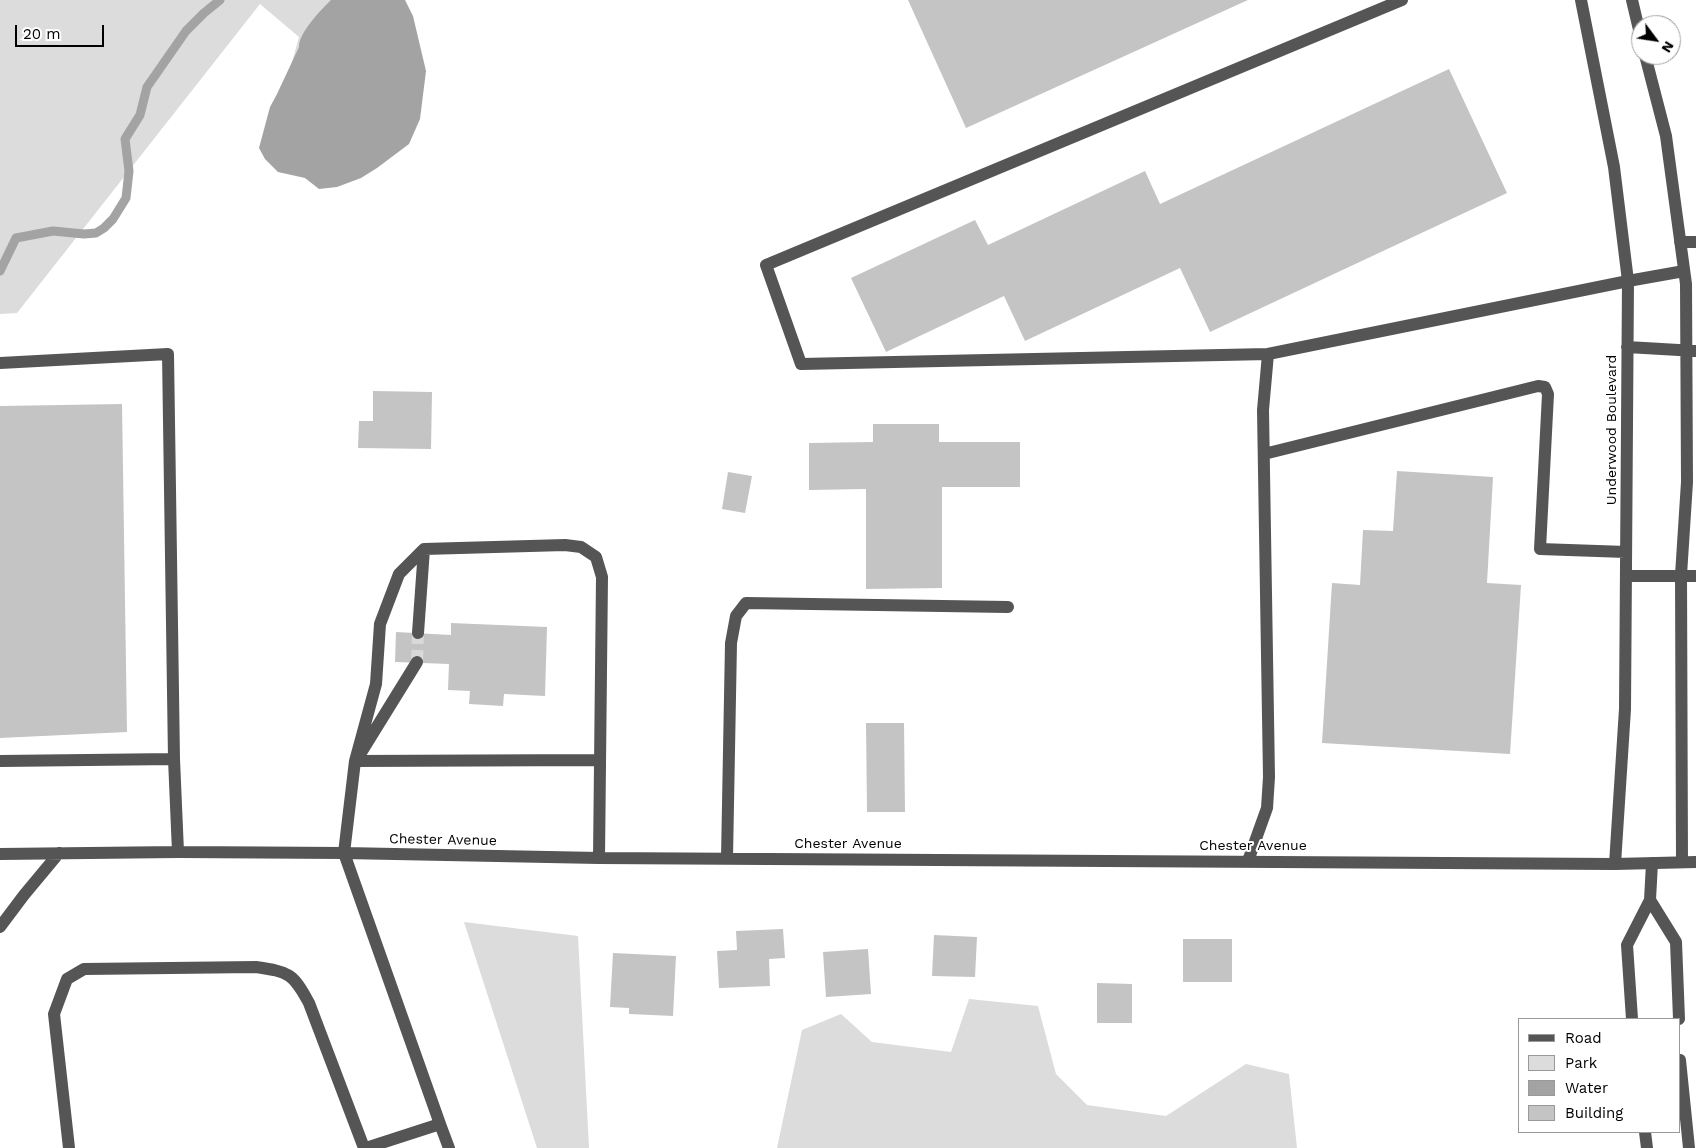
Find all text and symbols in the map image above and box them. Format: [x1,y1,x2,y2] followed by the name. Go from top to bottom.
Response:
[18,15,106,47] scale bar
[1631,15,1681,65] north arrow
[23,25,61,43] text: 20 m
[1658,39,1678,56] text: N
[1604,355,1620,505] street label: Underwood Boulevard
[389,831,497,849] street label: Chester Avenue
[794,836,902,852] street label: Chester Avenue
[1199,838,1307,854] street label: Chester Avenue
[1518,1018,1681,1133] legend
[1565,1029,1602,1047] text: Road
[1565,1054,1597,1072] text: Park
[1565,1079,1608,1097] text: Water
[1565,1104,1623,1122] text: Building

